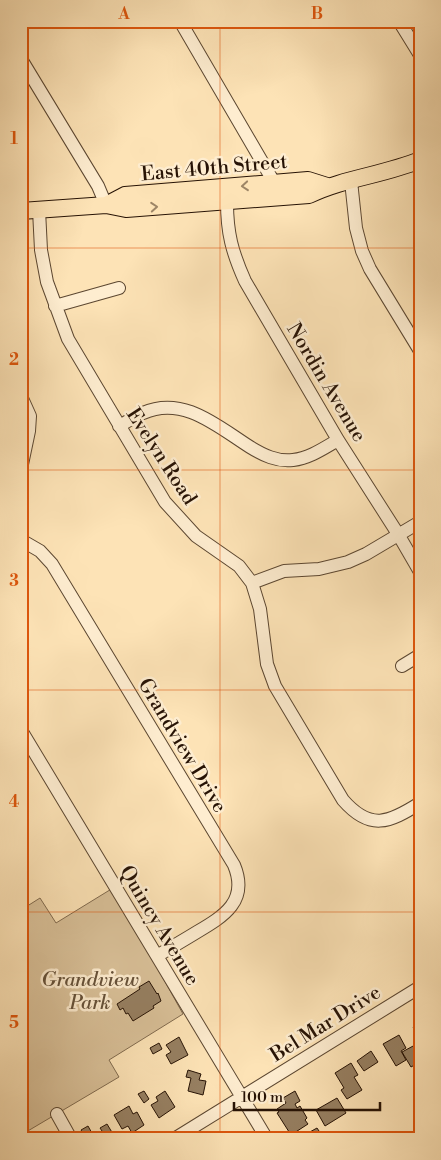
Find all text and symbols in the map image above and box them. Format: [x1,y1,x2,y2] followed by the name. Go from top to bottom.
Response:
[117,4,130,24] text: A
[311,4,323,24] text: B
[10,129,18,149] text: 1
[140,150,288,187] street label: East 40th Street
[240,181,248,192] one-way arrow
[150,202,158,213] one-way arrow
[280,319,371,447] street label: Nordin Avenue
[9,350,19,370] text: 2
[120,403,202,511] street label: Evelyn Road
[9,571,19,591] text: 3
[132,674,232,818] street label: Grandview Drive
[9,792,20,812] text: 4
[113,861,204,990] street label: Quincy Avenue
[41,968,139,1016] park label: Grandview Park
[265,980,386,1069] street label: Bel Mar Drive
[9,1013,19,1033] text: 5
[234,1080,380,1112] scale bar
[241,1088,283,1107] text: 100 m

